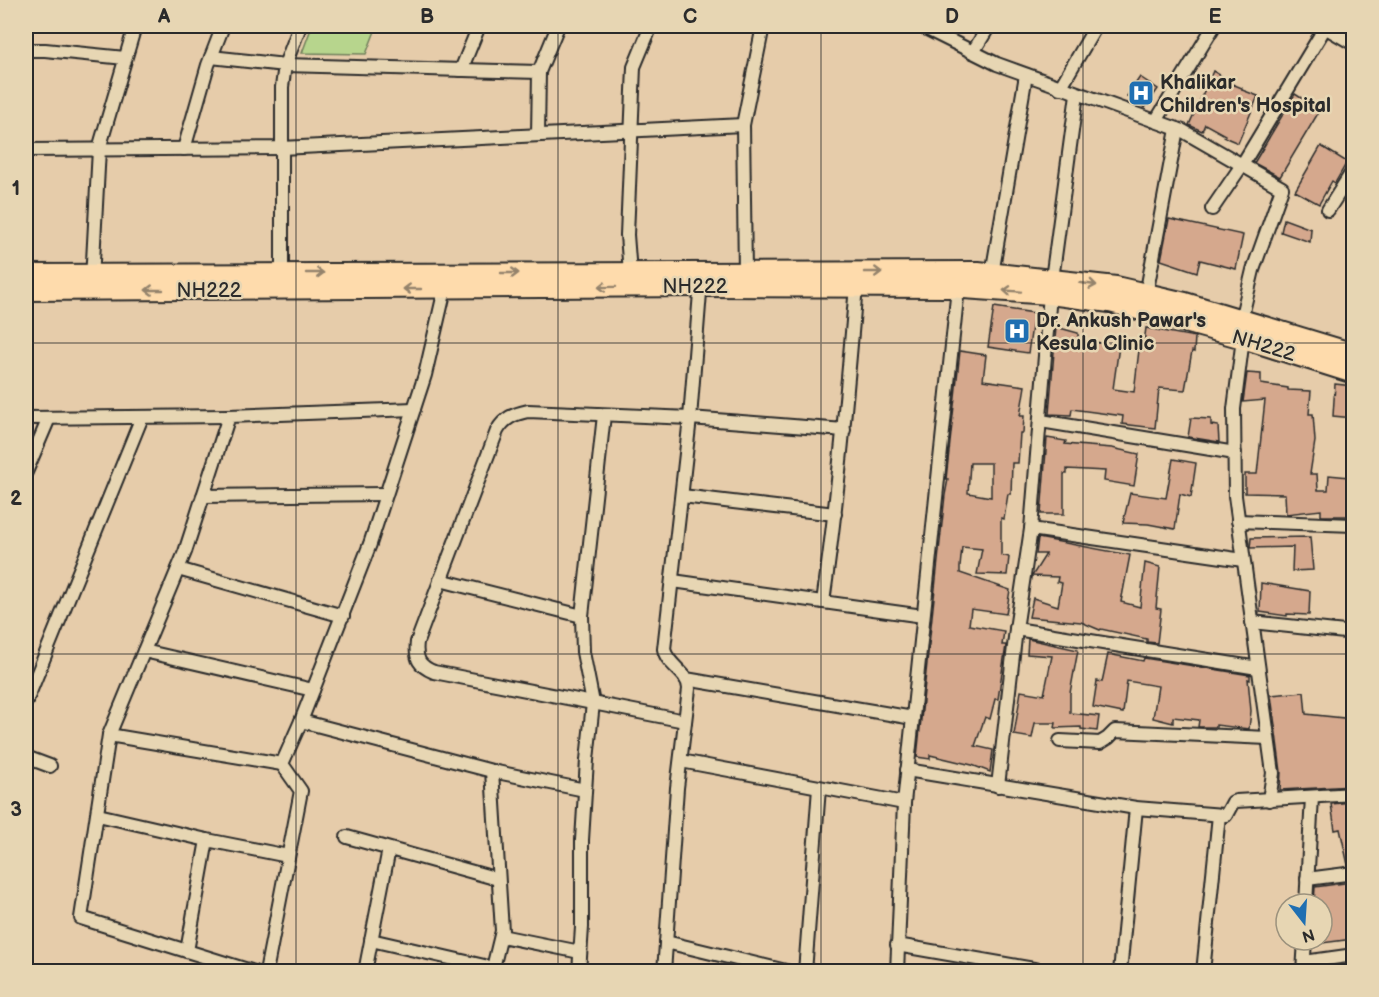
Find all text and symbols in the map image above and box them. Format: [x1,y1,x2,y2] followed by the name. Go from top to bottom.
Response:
[157,5,171,29] text: A
[420,5,434,29] text: B
[683,5,697,29] text: C
[945,5,959,29] text: D
[1209,5,1222,29] text: E
[1160,71,1331,118] place label: Khalikar Children's Hospital
[1126,78,1156,108] hospital icon: Khalikar Children's Hospital
[12,177,20,201] text: 1
[862,266,882,278] one-way arrow
[499,267,519,279] one-way arrow
[304,268,324,279] one-way arrow
[662,275,728,299] street label: NH222
[1078,278,1098,289] one-way arrow
[176,279,242,303] street label: NH222
[598,281,618,293] one-way arrow
[403,283,423,295] one-way arrow
[145,284,165,296] one-way arrow
[1002,286,1022,297] one-way arrow
[1036,309,1206,356] place label: Dr. Ankush Pawar's Kesula Clinic
[1002,316,1032,346] hospital icon: Dr. Ankush Pawar's Kesula Clinic
[1229,325,1299,367] street label: NH222
[10,487,22,511] text: 2
[10,798,22,822] text: 3
[1274,892,1334,952] north arrow
[1299,924,1316,946] text: N

